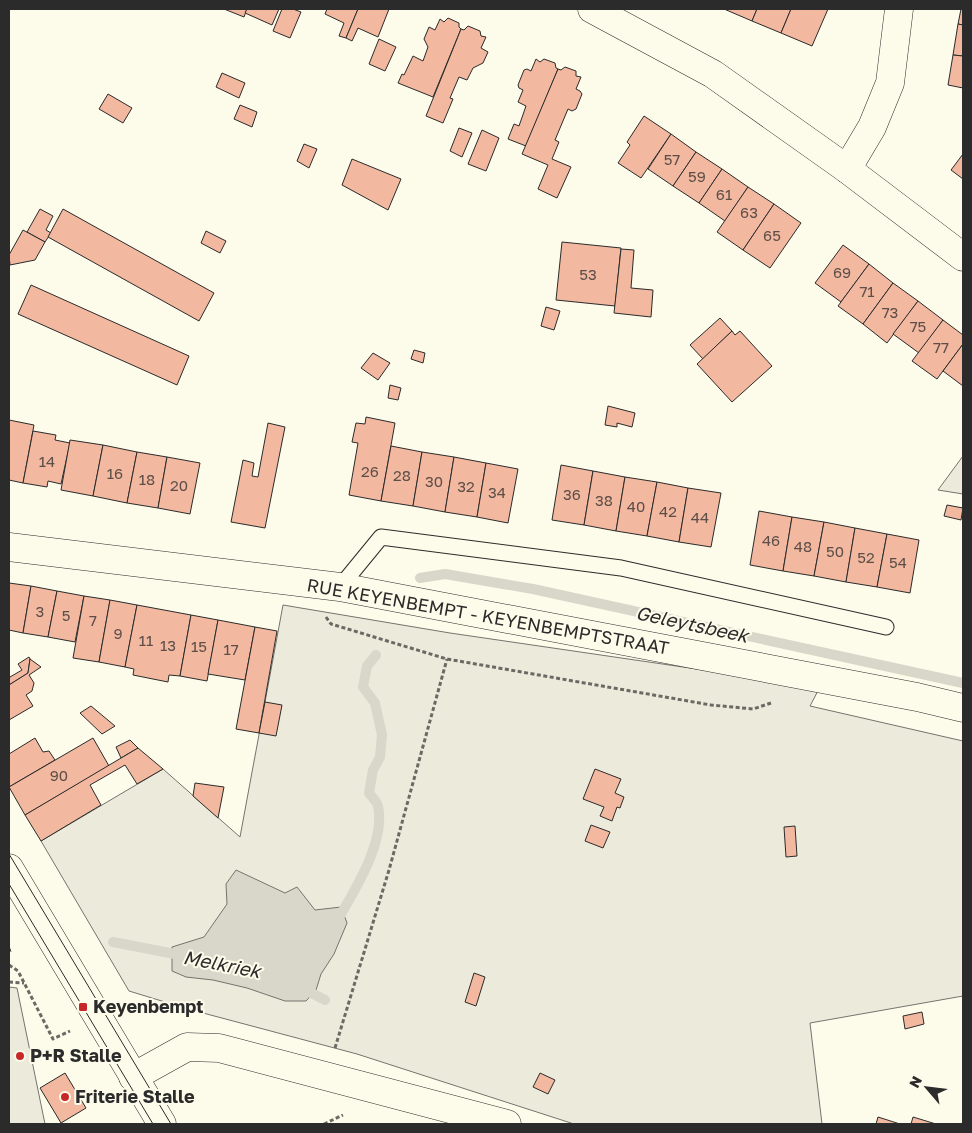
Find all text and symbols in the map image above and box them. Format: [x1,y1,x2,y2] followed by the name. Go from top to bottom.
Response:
[664,150,680,168] house number: 57
[688,167,706,185] house number: 59
[716,185,732,203] house number: 61
[740,203,758,221] house number: 63
[763,226,781,244] house number: 65
[833,263,851,281] house number: 69
[579,265,597,283] house number: 53
[859,282,875,300] house number: 71
[882,303,898,321] house number: 73
[910,317,926,335] house number: 75
[933,338,949,356] house number: 77
[39,452,55,470] house number: 14
[361,462,379,480] house number: 26
[107,464,123,482] house number: 16
[393,466,411,484] house number: 28
[139,470,155,488] house number: 18
[425,472,443,490] house number: 30
[170,476,188,494] house number: 20
[457,477,475,495] house number: 32
[488,483,506,501] house number: 34
[563,485,581,503] house number: 36
[595,491,613,509] house number: 38
[627,497,645,515] house number: 40
[659,502,677,520] house number: 42
[691,508,709,526] house number: 44
[762,531,780,549] house number: 46
[794,537,812,555] house number: 48
[826,542,844,560] house number: 50
[857,548,875,566] house number: 52
[889,553,907,571] house number: 54
[305,573,671,659] street label: RUE KEYENBEMPT - KEYENBEMPTSTRAAT
[634,600,753,647] water label: Geleytsbeek
[36,602,44,620] house number: 3
[62,606,70,624] house number: 5
[89,611,97,629] house number: 7
[113,624,123,642] house number: 9
[139,631,153,649] house number: 11
[160,636,176,654] house number: 13
[191,637,207,655] house number: 15
[223,640,239,658] house number: 17
[50,766,68,784] house number: 90
[181,945,265,983] water label: Melkriek
[93,995,204,1017] place label: Keyenbempt
[77,1001,89,1013] marker: Keyenbempt
[30,1044,122,1066] place label: P+R Stalle
[14,1050,26,1062] marker: P+R Stalle
[902,1063,952,1113] north arrow
[905,1073,925,1090] text: N
[75,1085,195,1107] place label: Friterie Stalle
[59,1091,71,1103] marker: Friterie Stalle

